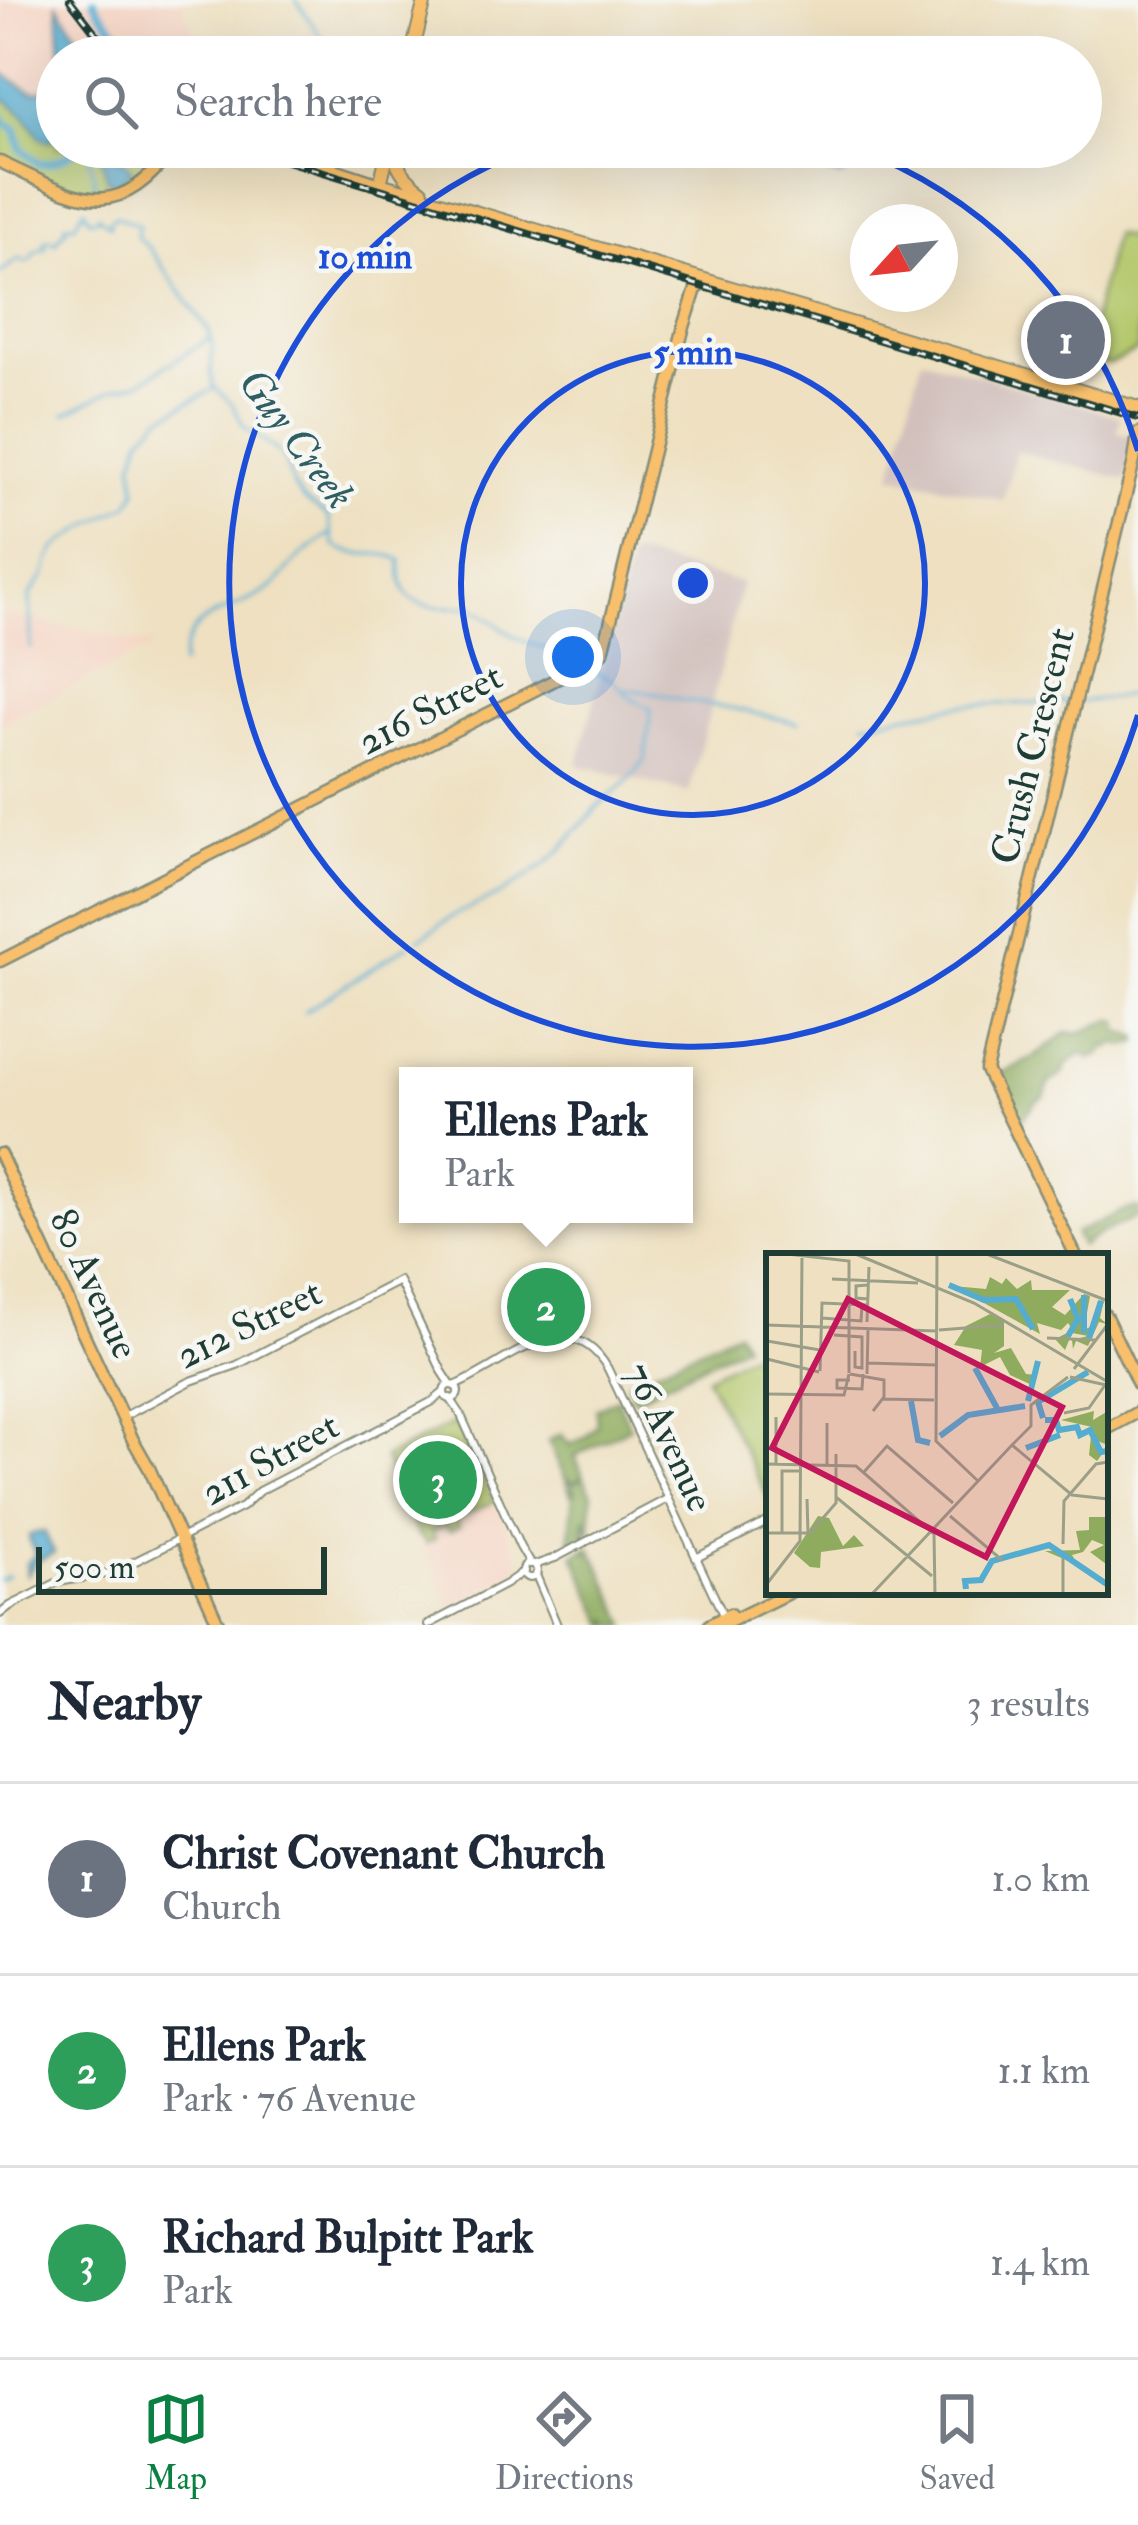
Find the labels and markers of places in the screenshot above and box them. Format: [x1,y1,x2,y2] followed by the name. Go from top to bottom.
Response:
[1027,295,1105,385] pin: 1
[672,562,714,604] centre of rings
[507,1262,585,1352] pin: 2
[399,1435,477,1525] pin: 3

